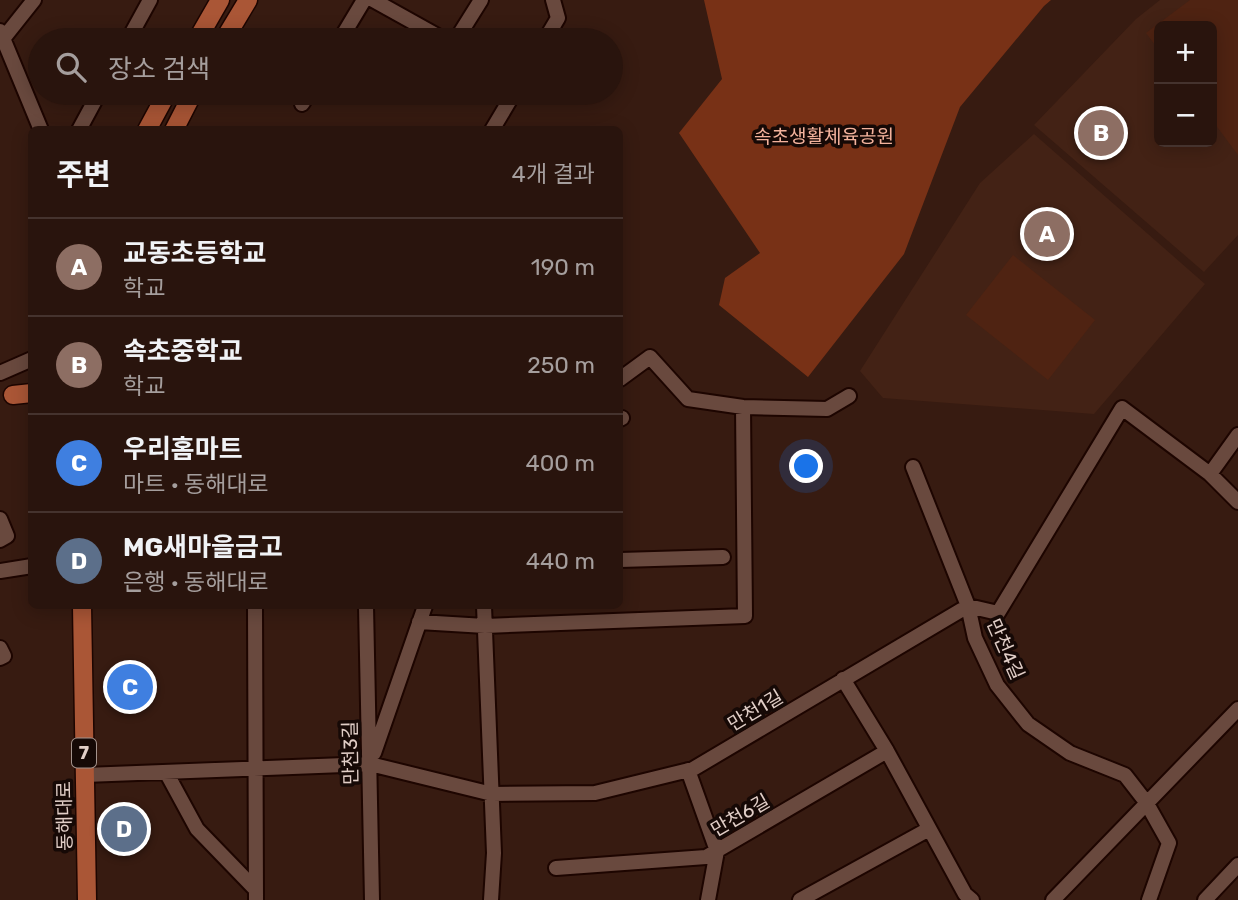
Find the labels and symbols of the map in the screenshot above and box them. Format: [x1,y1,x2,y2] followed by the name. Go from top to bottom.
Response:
[1078,107,1124,159] pin: B
[754,125,894,148] park label: 속초생활체육공원
[1024,208,1070,260] pin: A
[789,449,823,483] your location
[982,615,1029,683] street label: 만천4길
[107,661,153,713] pin: C
[723,685,787,736] street label: 만천1길
[338,721,363,785] street label: 만천3길
[72,738,96,768] road number: 7
[52,781,77,851] street label: 동해대로
[707,789,774,841] street label: 만천6길
[101,803,147,855] pin: D

